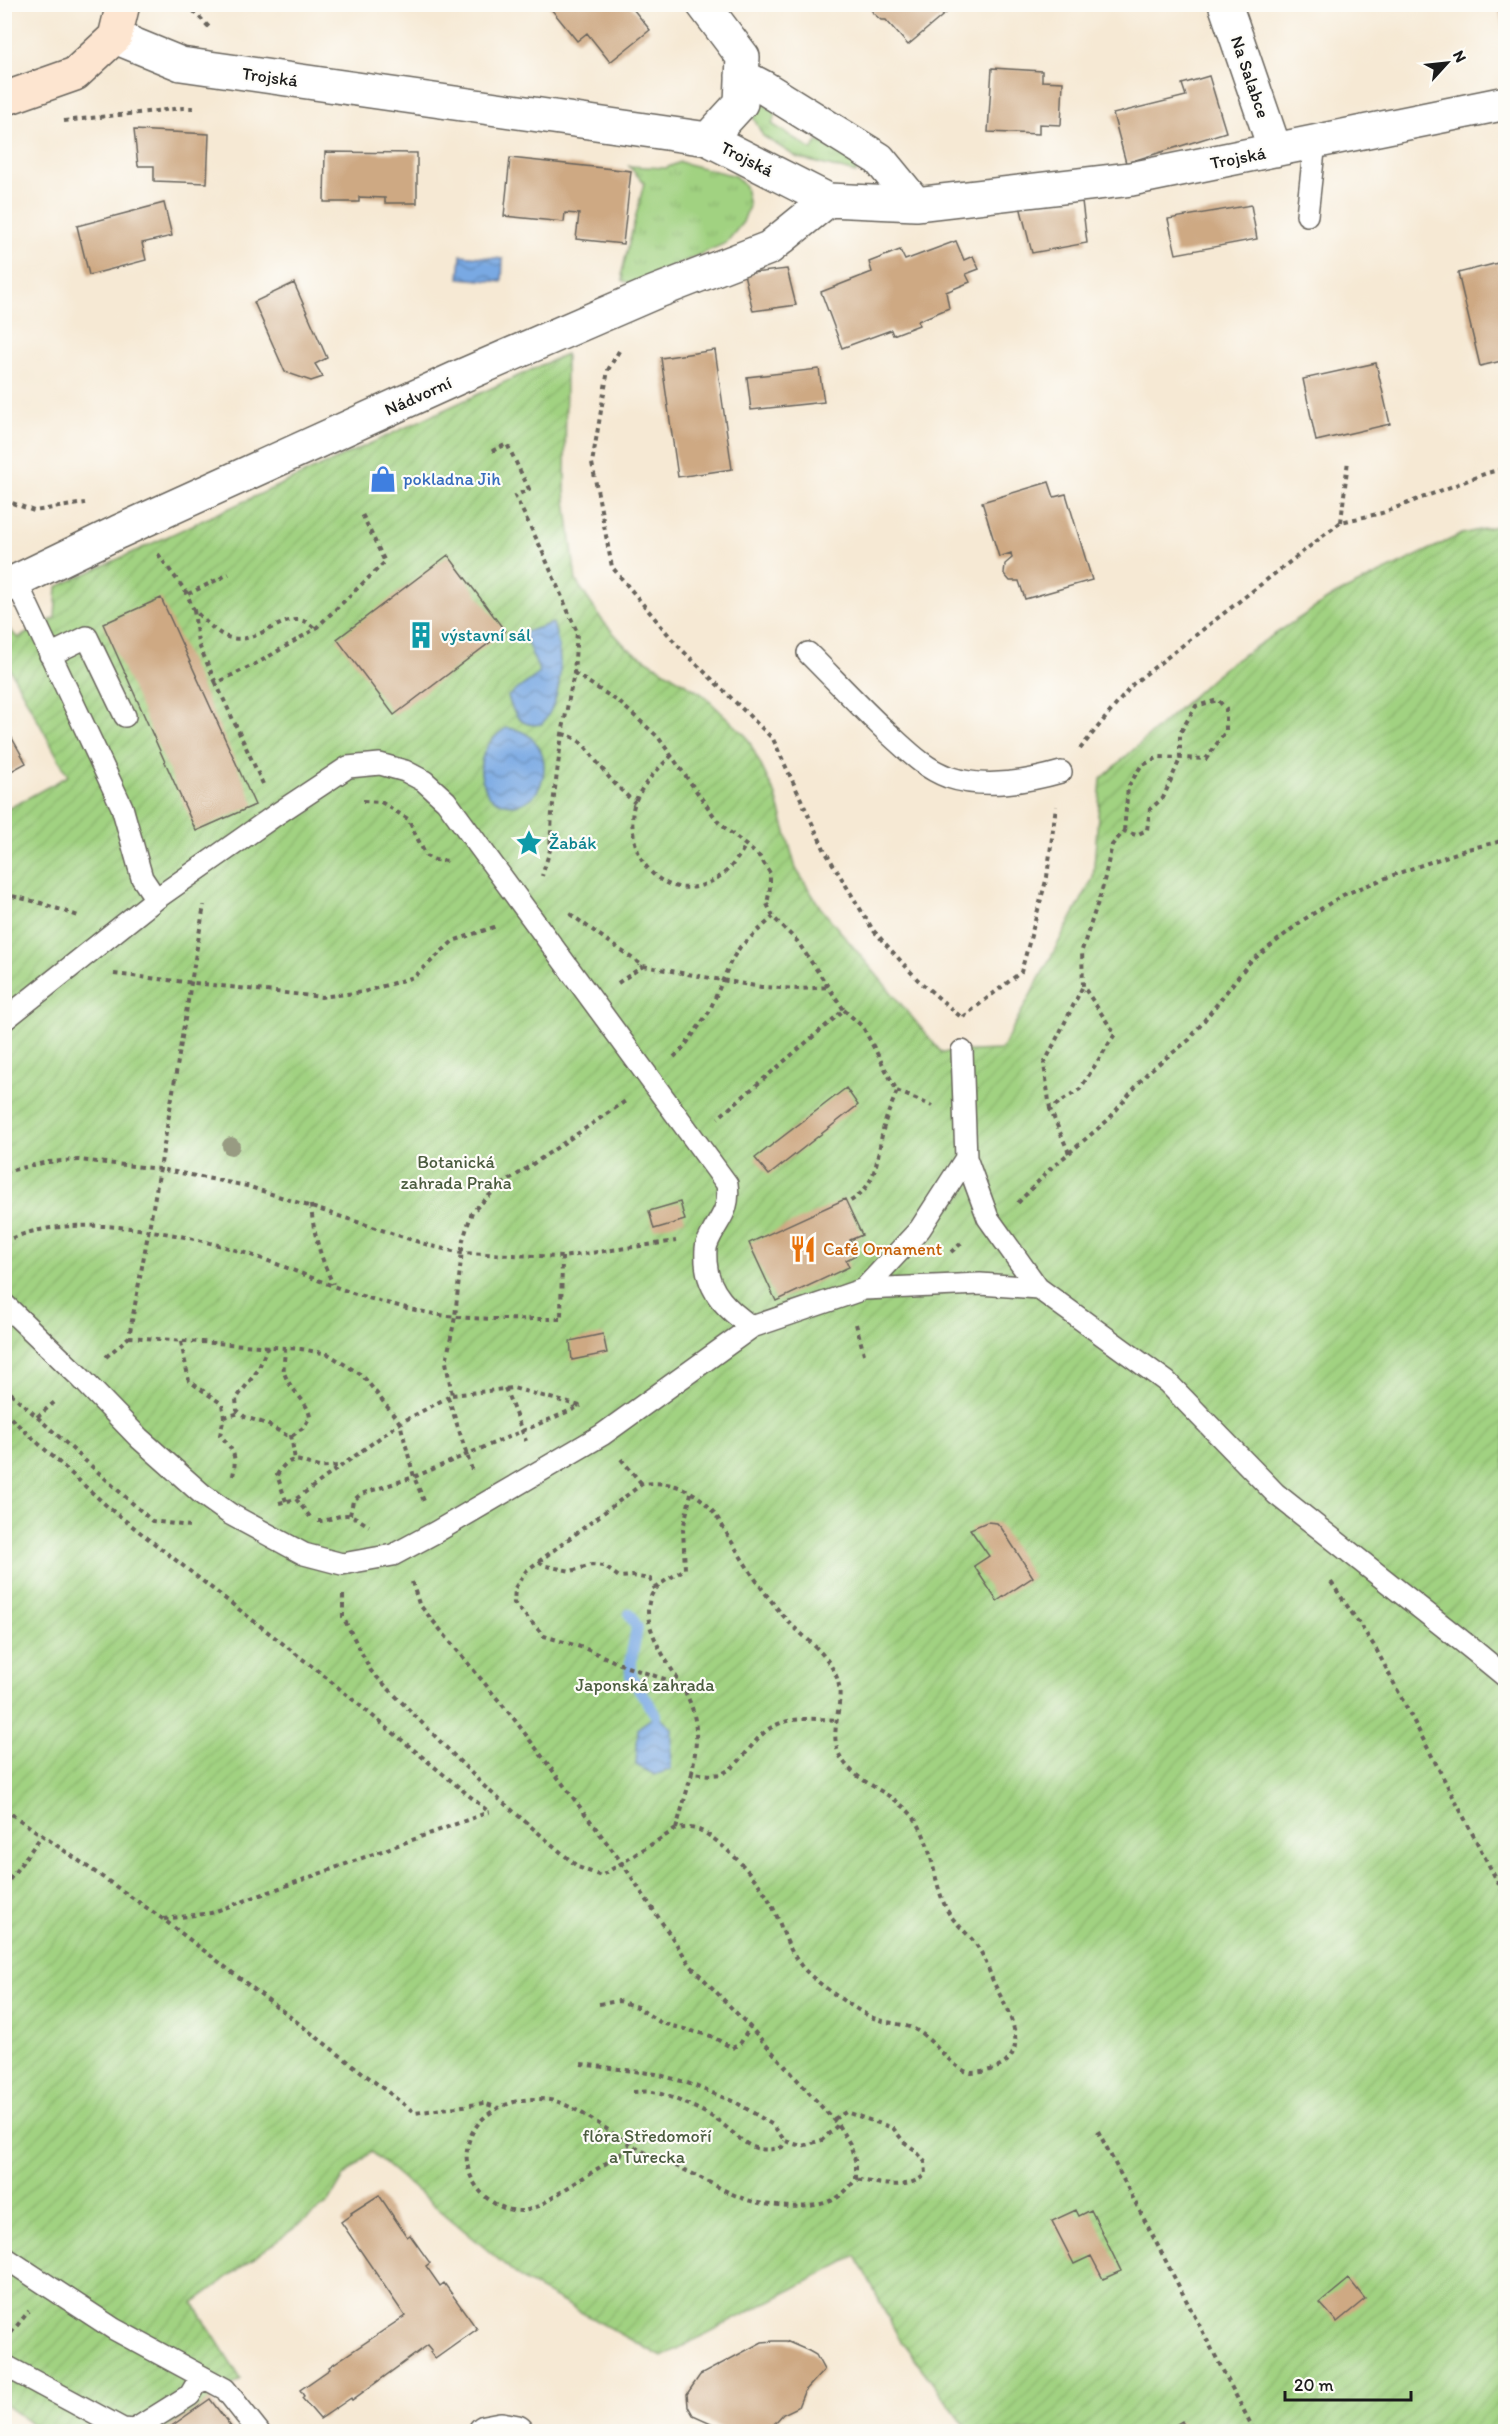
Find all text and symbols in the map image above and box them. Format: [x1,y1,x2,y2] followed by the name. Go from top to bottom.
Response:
[1226,33,1274,121] street label: Na Salabce
[1417,33,1477,93] north arrow
[1449,47,1471,66] text: N
[241,62,300,92] street label: Trojská
[717,136,778,182] street label: Trojská
[1208,142,1268,174] street label: Trojská
[381,371,455,420] street label: Nádvorní
[368,464,398,494] shop icon: pokladna Jih
[403,468,501,490] place label: pokladna Jih
[406,620,436,650] building icon: výstavní sál
[441,624,531,646] place label: výstavní sál
[514,828,544,858] place icon: Žabák
[549,832,597,854] place label: Žabák
[400,1151,512,1194] park label: Botanická zahrada Praha
[788,1234,818,1264] restaurant icon: Café Ornament
[823,1238,943,1260] place label: Café Ornament
[576,1674,715,1696] park label: Japonská zahrada
[582,2125,712,2168] park label: flóra Středomoří a Turecka
[1285,2364,1411,2402] scale bar
[1294,2374,1334,2396] text: 20 m

